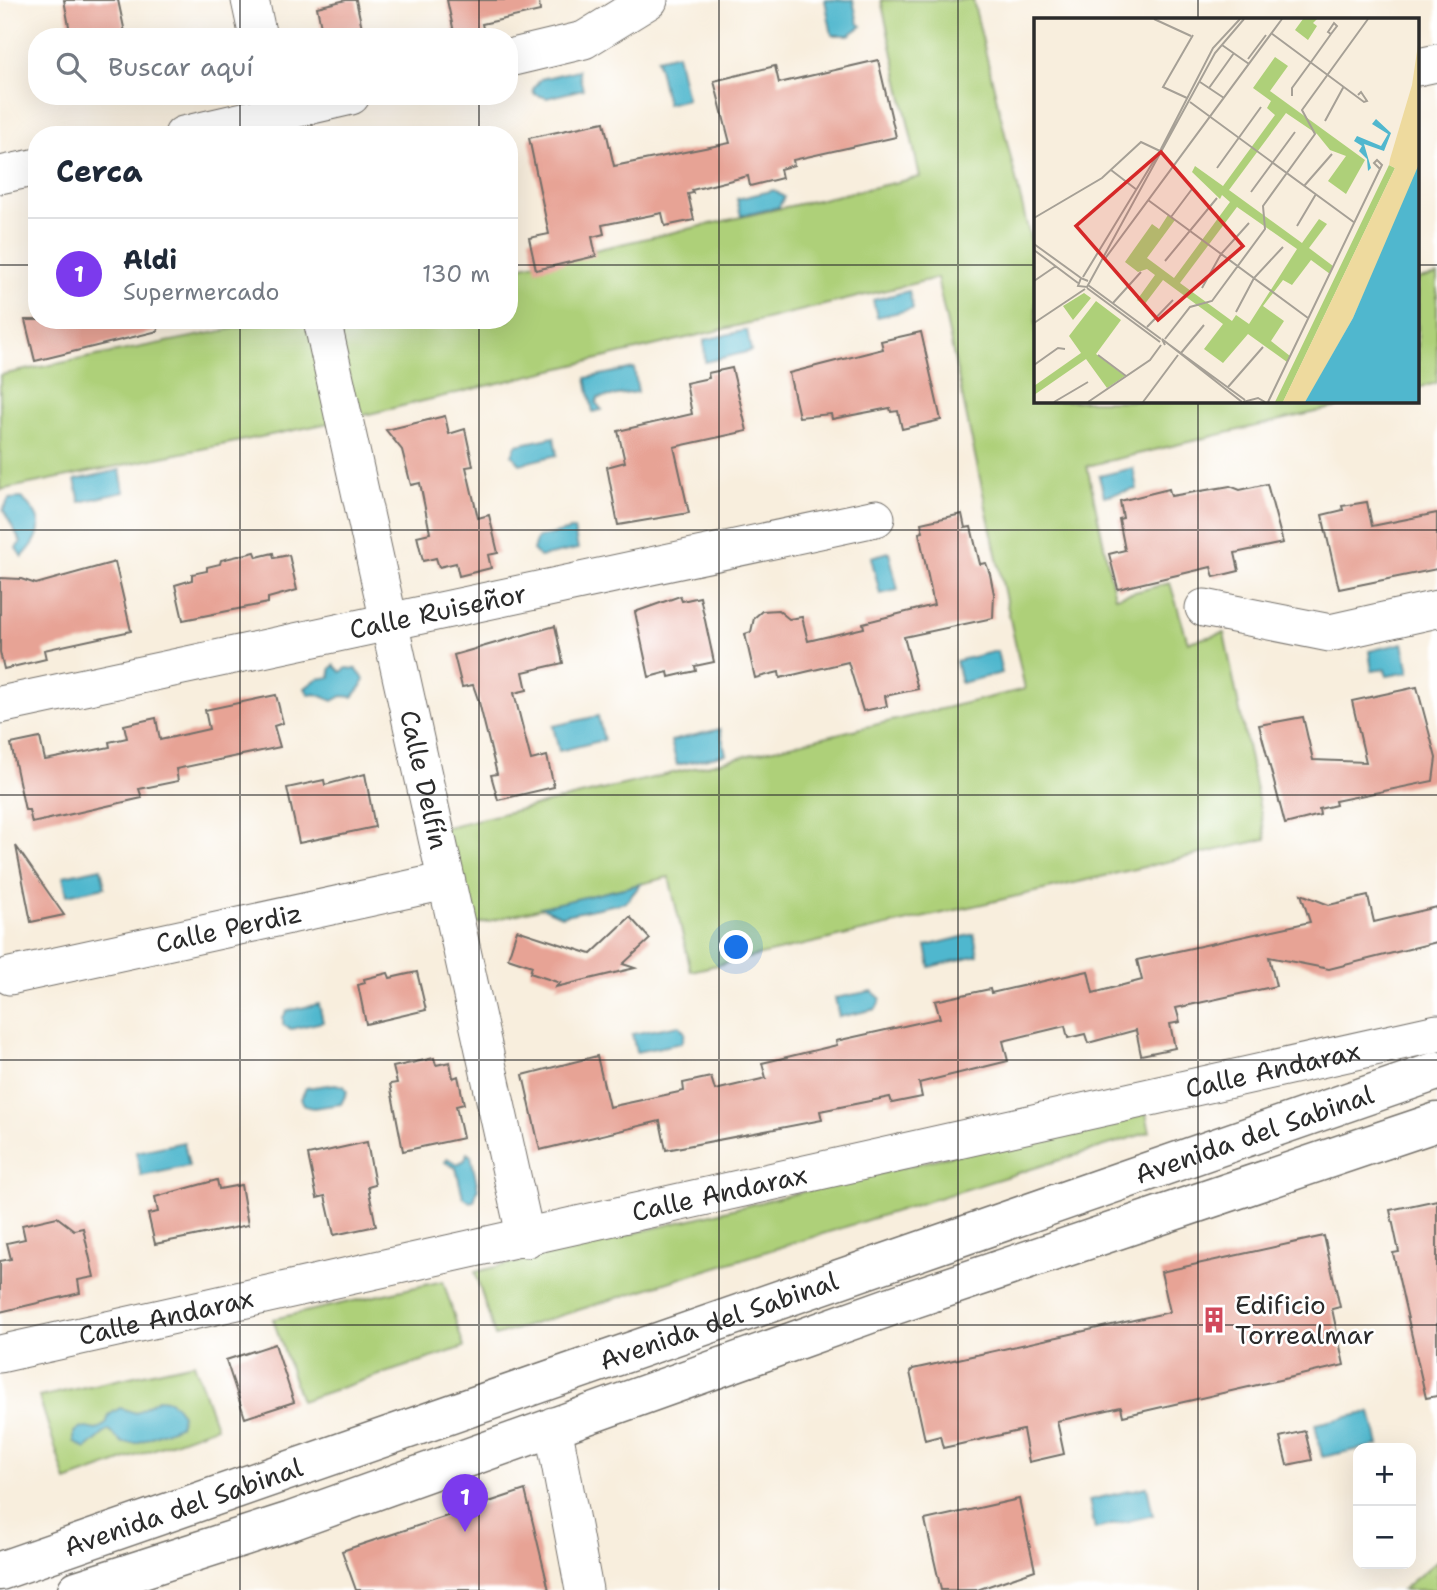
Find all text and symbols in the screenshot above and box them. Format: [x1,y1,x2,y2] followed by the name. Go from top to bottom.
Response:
[1034,18,1420,402] inset map
[28,28,518,105] search box
[52,48,90,86] icon: search
[108,49,254,84] text: Buscar aquí
[56,151,143,192] text: Cerca
[123,242,177,277] text: Aldi
[74,259,84,289] text: 1
[422,259,490,289] text: 130 m
[123,277,279,307] text: Supermercado
[346,575,530,647] street label: Calle Ruiseñor
[392,707,457,853] street label: Calle Delfín
[152,895,305,961] street label: Calle Perdiz
[719,930,753,964] your location
[1182,1033,1363,1106] street label: Calle Andarax
[1130,1076,1378,1192] street label: Avenida del Sabinal
[628,1156,810,1229] street label: Calle Andarax
[595,1263,843,1378] street label: Avenida del Sabinal
[75,1280,257,1353] street label: Calle Andarax
[1235,1287,1375,1352] place label: Edificio Torrealmar
[1199,1305,1229,1335] building icon: Edificio Torrealmar
[1353,1443,1416,1569] map controls
[1353,1443,1416,1506] button: +
[59,1449,307,1564] street label: Avenida del Sabinal
[442,1474,488,1532] pin: 1
[1353,1506,1416,1569] button: −

